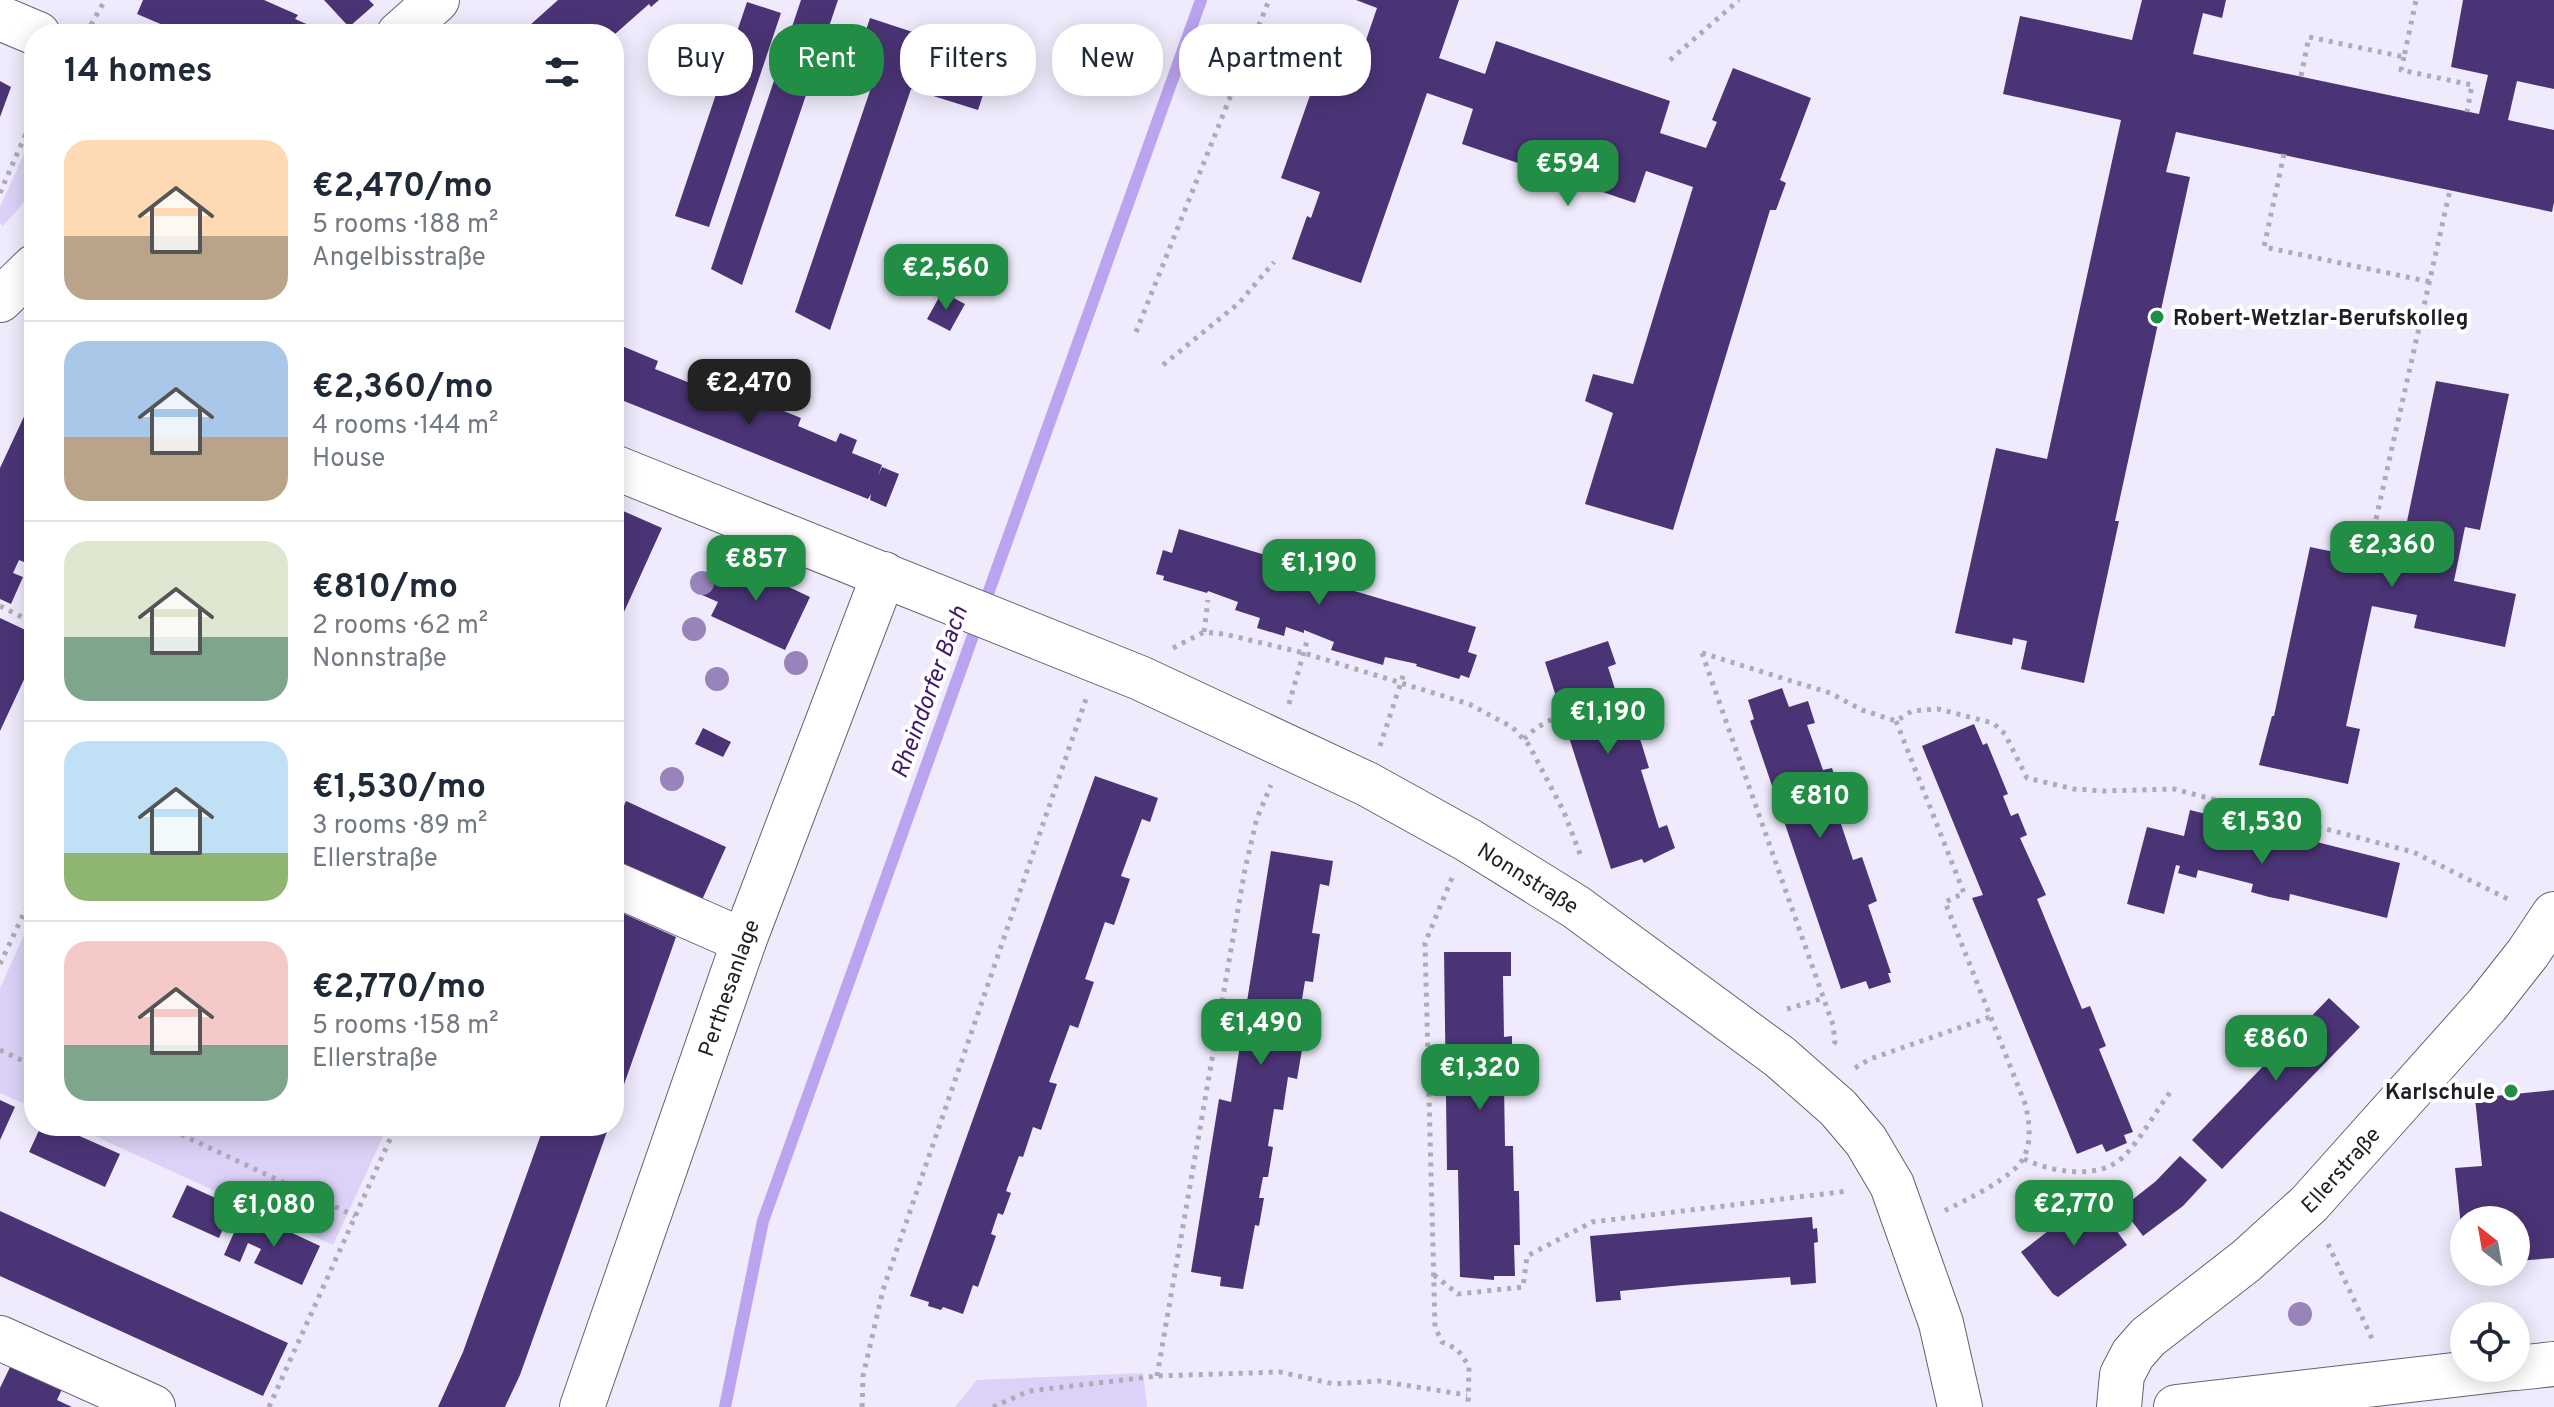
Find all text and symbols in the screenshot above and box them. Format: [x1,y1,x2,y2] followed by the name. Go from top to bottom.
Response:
[648,24,753,96] chip: Buy
[769,24,884,96] chip: Rent
[900,24,1036,96] chip: Filters
[1052,24,1163,96] chip: New
[1179,24,1371,96] chip: Apartment
[540,50,584,94] icon: filters
[64,51,213,94] text: 14 homes
[1521,140,1615,208] pin: €594
[1535,149,1601,182] text: €594
[312,166,492,209] text: €2,470/mo
[128,172,224,268] icon: home
[312,209,498,242] text: 5 rooms · 188 m²
[312,242,486,275] text: Angelbisstraße
[881,244,1011,312] pin: €2,560
[902,253,990,286] text: €2,560
[2173,306,2468,333] place label: Robert-Wetzlar-Berufskolleg
[2148,308,2166,326] marker: Robert-Wetzlar-Berufskolleg
[684,359,814,427] pin: €2,470
[312,367,494,410] text: €2,360/mo
[706,368,792,401] text: €2,470
[128,373,224,469] icon: home
[312,410,498,443] text: 4 rooms · 144 m²
[312,443,385,476] text: House
[2327,521,2457,589] pin: €2,360
[2348,530,2436,563] text: €2,360
[709,535,803,603] pin: €857
[1254,539,1384,607] pin: €1,190
[725,544,787,577] text: €857
[1280,548,1358,581] text: €1,190
[312,567,458,610] text: €810/mo
[128,573,224,669] icon: home
[886,602,976,783] water label: Rheindorfer Bach
[312,610,488,643] text: 2 rooms · 62 m²
[312,643,447,676] text: Nonnstraße
[1543,688,1673,756] pin: €1,190
[1569,697,1647,730] text: €1,190
[312,767,486,810] text: €1,530/mo
[1773,772,1867,840] pin: €810
[128,773,224,869] icon: home
[1790,781,1850,814] text: €810
[2197,798,2327,866] pin: €1,530
[2221,807,2303,840] text: €1,530
[312,810,487,843] text: 3 rooms · 89 m²
[1472,838,1583,921] street label: Nonnstraße
[312,843,438,876] text: Ellerstraße
[694,916,767,1061] street label: Perthesanlage
[312,967,486,1010] text: €2,770/mo
[128,973,224,1069] icon: home
[1196,999,1326,1067] pin: €1,490
[1219,1008,1303,1041] text: €1,490
[312,1010,499,1043] text: 5 rooms · 158 m²
[2229,1015,2323,1083] pin: €860
[2243,1024,2309,1057] text: €860
[312,1043,438,1076] text: Ellerstraße
[1415,1044,1545,1112] pin: €1,320
[1439,1053,1521,1086] text: €1,320
[2385,1080,2495,1107] place label: Karlschule
[2502,1082,2520,1100] marker: Karlschule
[2297,1122,2387,1220] street label: Ellerstraße
[2009,1180,2139,1248] pin: €2,770
[209,1181,339,1249] pin: €1,080
[2033,1189,2115,1222] text: €2,770
[232,1190,316,1223] text: €1,080
[2450,1206,2530,1286] north arrow
[2450,1206,2530,1382] map controls
[2450,1302,2530,1382] button: locate

